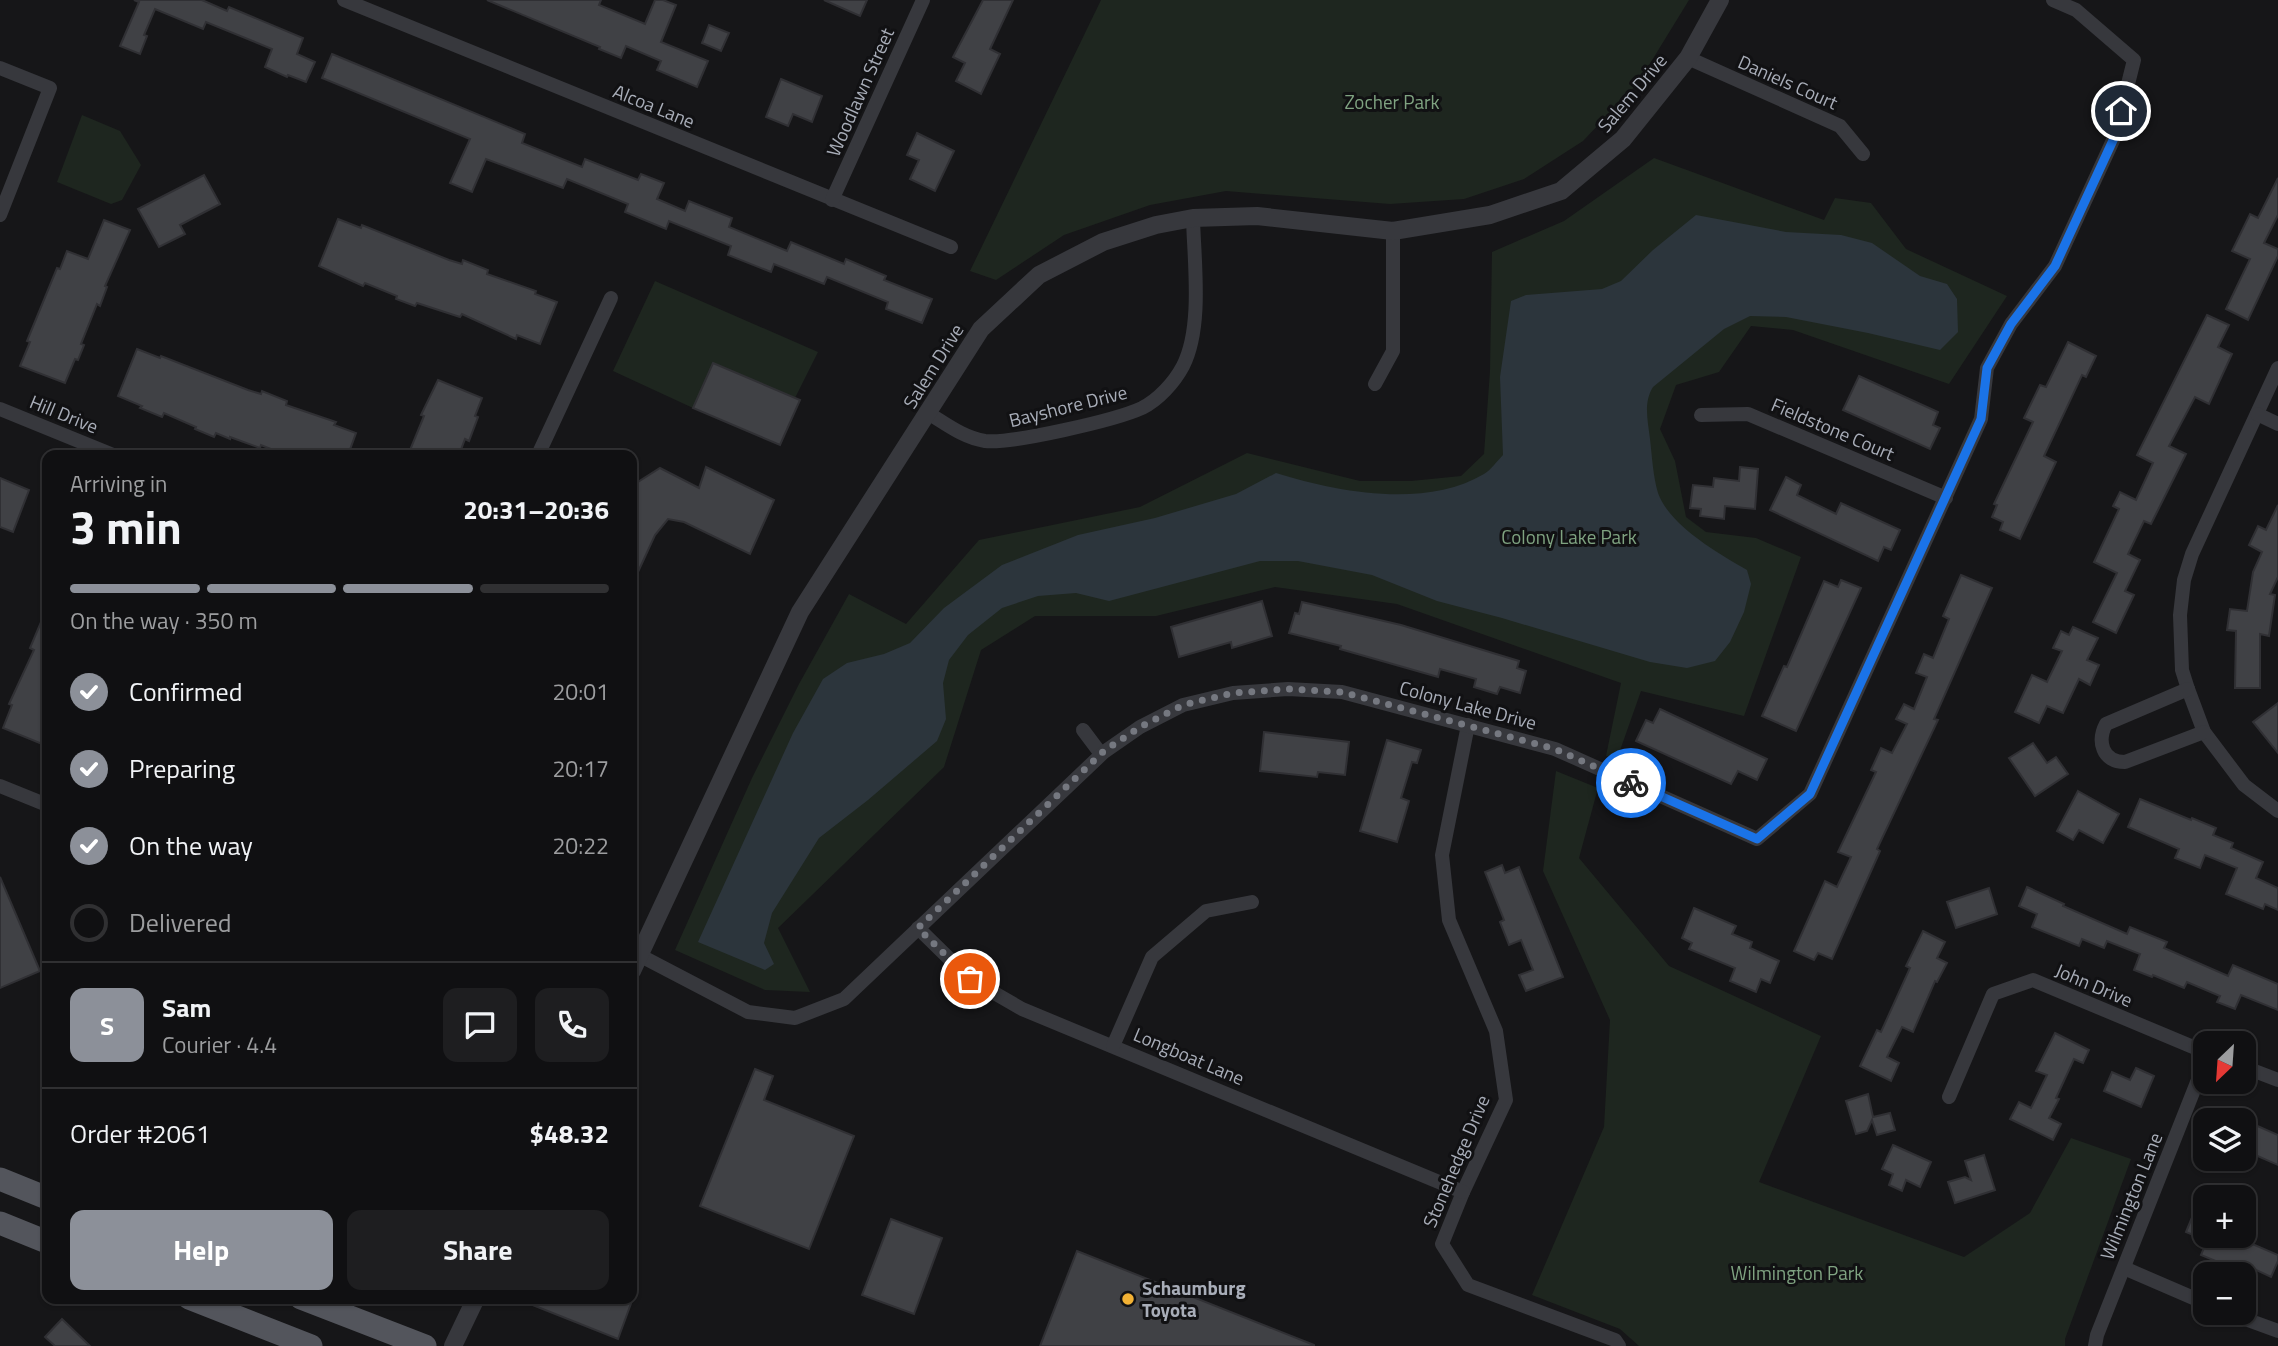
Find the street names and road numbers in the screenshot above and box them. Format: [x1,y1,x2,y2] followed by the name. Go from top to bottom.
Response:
[818,22,901,161] street label: Woodlawn Street
[1590,47,1673,139] street label: Salem Drive
[1734,47,1843,117] street label: Daniels Court
[609,76,700,135] street label: Alcoa Lane
[895,318,970,414] street label: Salem Drive
[1006,377,1130,434] street label: Bayshore Drive
[26,387,103,440] street label: Hill Drive
[1767,390,1900,468] street label: Fieldstone Court
[1396,672,1540,737] street label: Colony Lake Drive
[2051,955,2137,1014] street label: John Drive
[1129,1019,1249,1092] street label: Longboat Lane
[1415,1090,1497,1232] street label: Stonehedge Drive
[2092,1128,2169,1264] street label: Wilmington Lane

